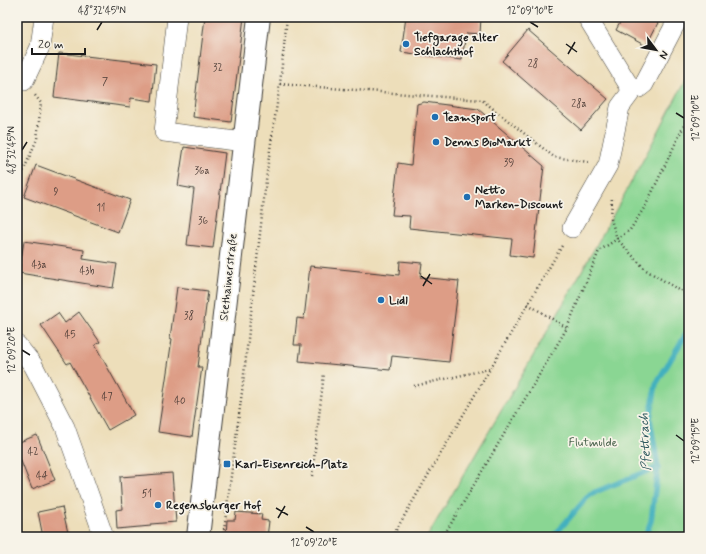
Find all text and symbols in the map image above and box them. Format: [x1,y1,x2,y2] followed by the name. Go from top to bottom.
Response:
[78,4,126,18] text: 48°32'45"N
[507,4,553,18] text: 12°09'10"E
[32,30,85,56] scale bar
[414,30,498,60] place label: Tiefgarage alter Schlachthof
[636,30,676,70] north arrow
[38,37,64,53] text: 20 m
[401,39,411,49] marker: Tiefgarage alter Schlachthof
[656,48,672,62] text: N
[528,57,538,71] house number: 28
[213,62,223,75] house number: 32
[102,76,108,89] house number: 7
[689,95,703,141] text: 12°09'10"E
[571,97,587,111] house number: 28a
[443,110,496,126] place label: Teamsport
[430,112,440,122] marker: Teamsport
[5,126,19,174] text: 48°32'45"N
[444,135,532,151] place label: Denns BioMarkt
[431,137,441,147] marker: Denns BioMarkt
[504,157,514,170] house number: 39
[194,165,210,178] house number: 36a
[475,183,563,213] place label: Netto Marken-Discount
[54,186,59,199] house number: 9
[462,192,472,202] marker: Netto Marken-Discount
[97,202,105,215] house number: 11
[198,215,208,228] house number: 36
[216,232,242,322] street label: Stethaimerstraße
[31,259,47,272] house number: 43a
[80,265,95,278] house number: 43b
[389,293,408,309] place label: Lidl
[376,295,386,305] marker: Lidl
[184,309,194,323] house number: 38
[5,326,19,373] text: 12°09'20"E
[64,329,76,342] house number: 45
[102,391,112,404] house number: 47
[174,395,186,408] house number: 40
[635,413,655,471] water label: Pfettrach
[689,418,703,464] text: 12°09'15"E
[569,435,618,451] park label: Flutmulde
[27,446,39,459] house number: 42
[235,457,348,473] place label: Karl-Eisenreich-Platz
[222,459,232,469] marker: Karl-Eisenreich-Platz
[36,470,48,483] house number: 44
[142,488,152,501] house number: 51
[166,498,262,515] place label: Regensburger Hof
[153,500,163,510] marker: Regensburger Hof
[291,536,338,550] text: 12°09'20"E

